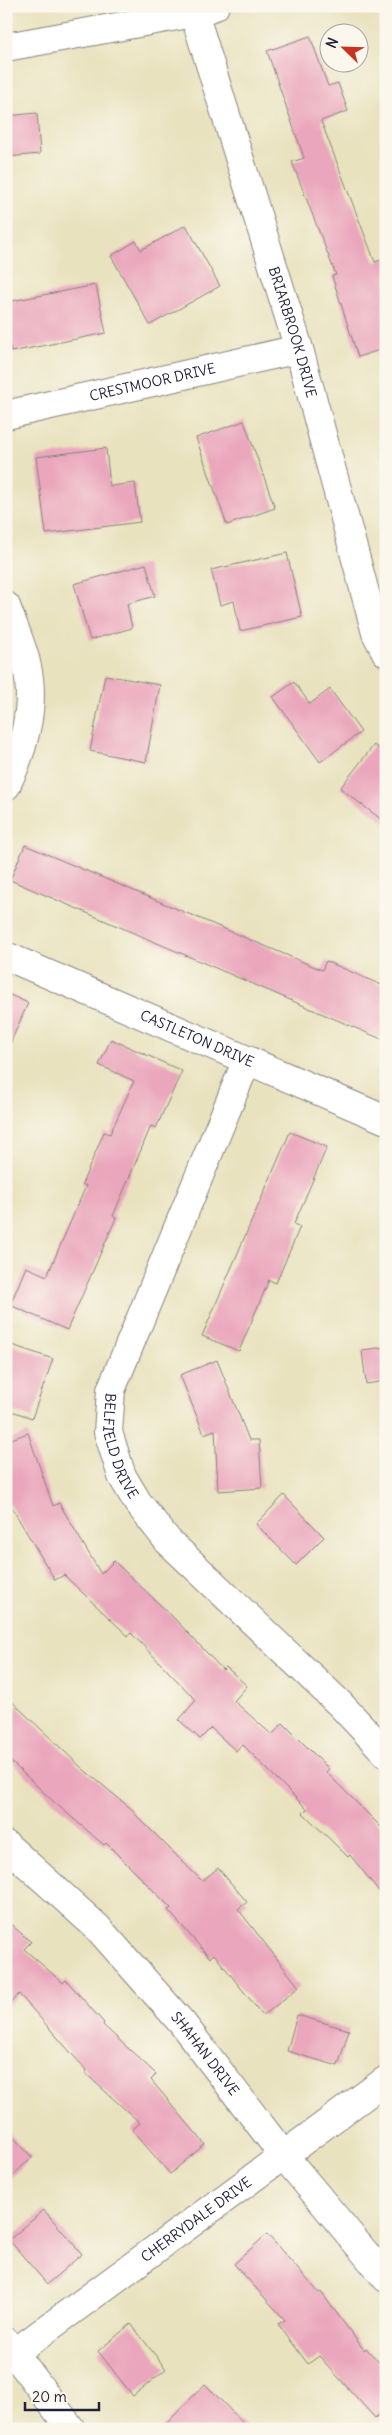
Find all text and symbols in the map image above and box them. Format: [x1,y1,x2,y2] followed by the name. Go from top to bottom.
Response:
[320,22,370,72] north arrow
[322,35,342,51] text: N
[265,264,321,399] street label: BRIARBROOK DRIVE
[88,359,217,405] street label: CRESTMOOR DRIVE
[137,1006,257,1071] street label: CASTLETON DRIVE
[99,1392,142,1502] street label: BELFIELD DRIVE
[167,2008,243,2099] street label: SHAHAN DRIVE
[137,2173,255,2266] street label: CHERRYDALE DRIVE
[25,2380,99,2412] scale bar
[32,2387,67,2406] text: 20 m

